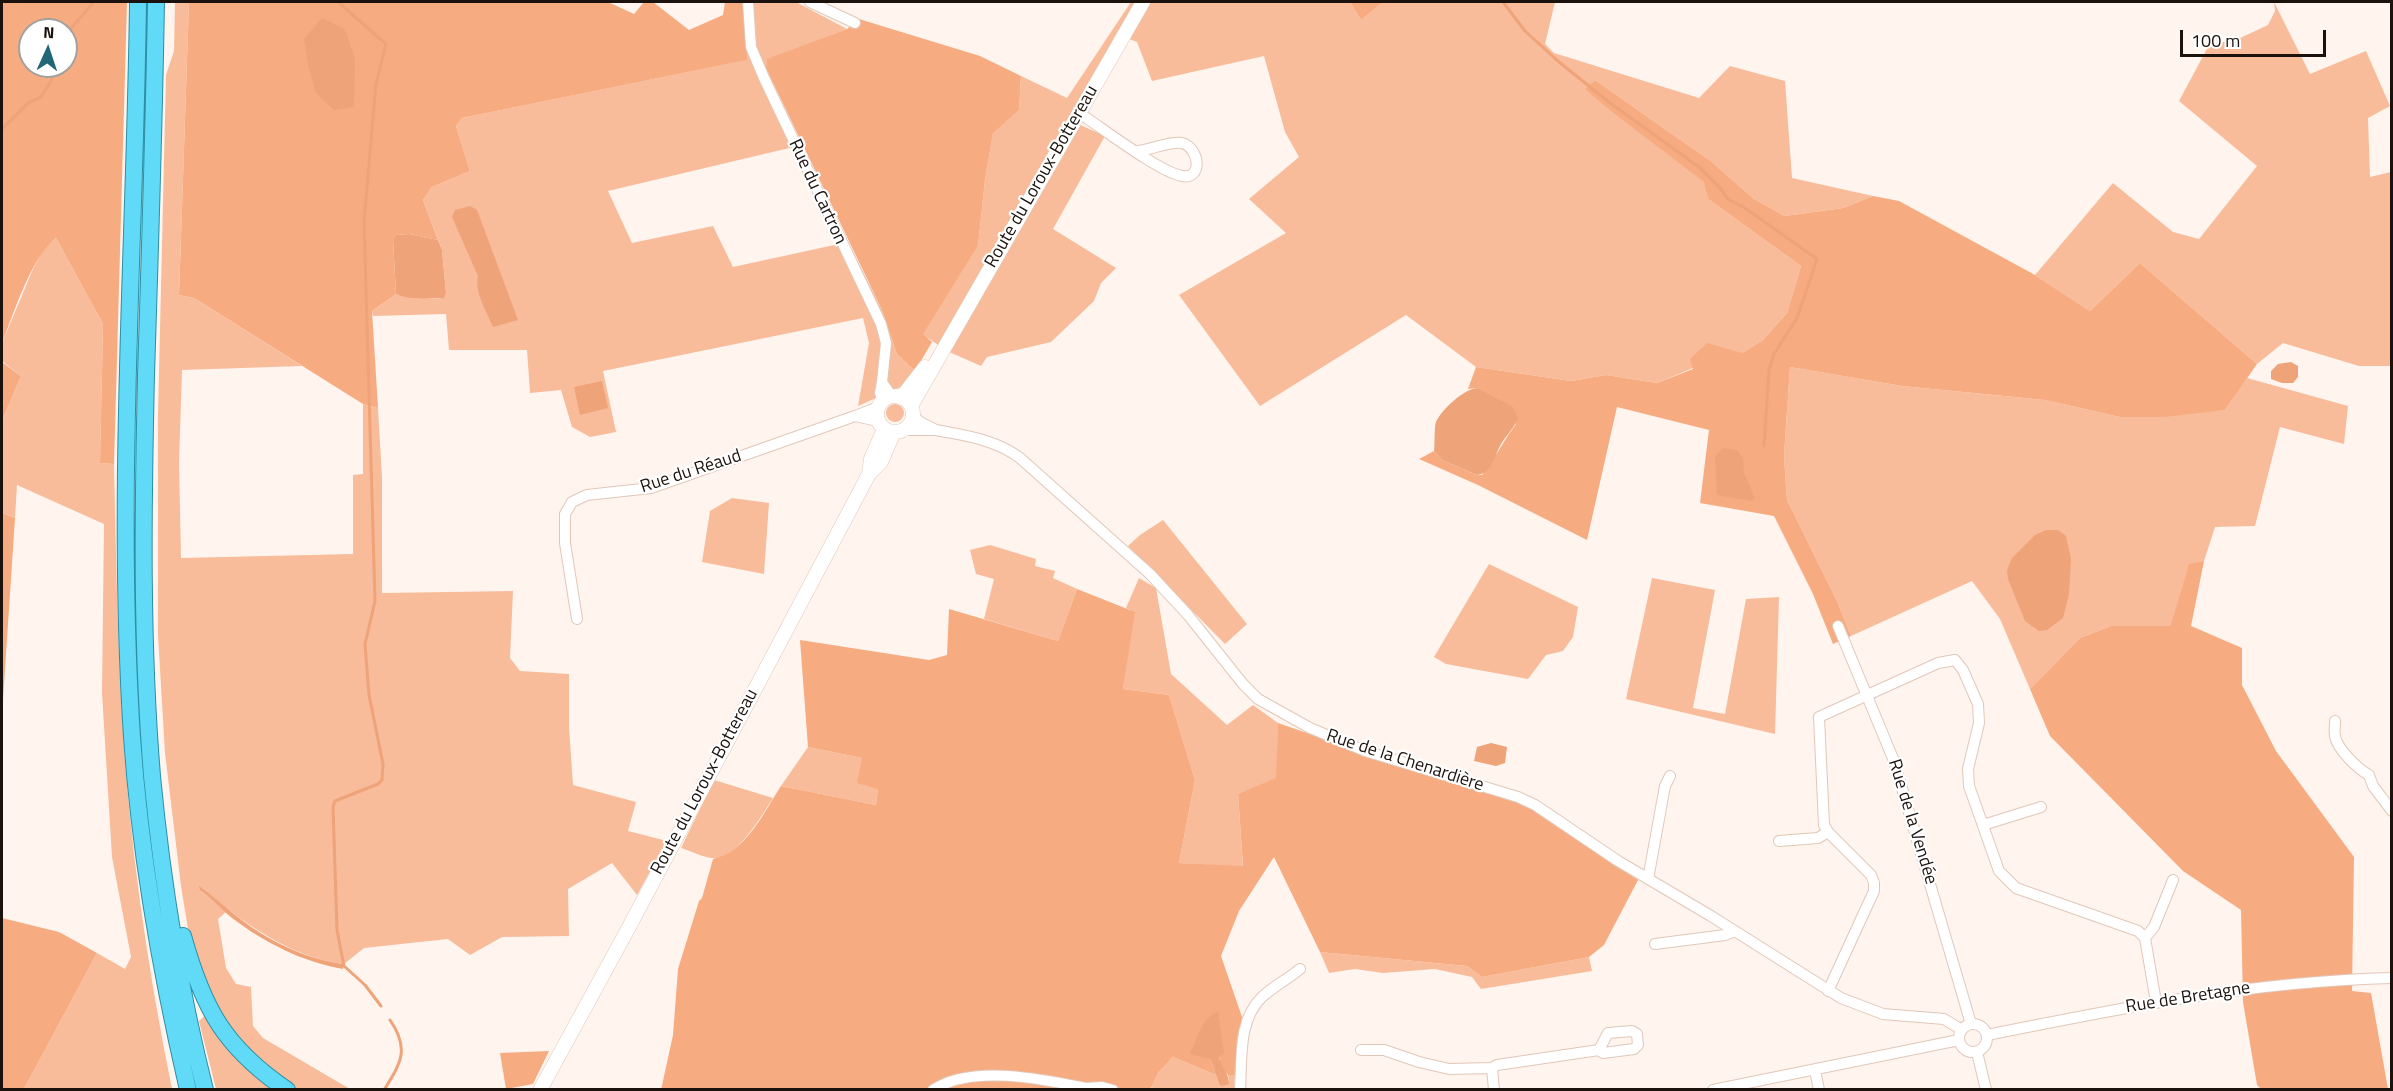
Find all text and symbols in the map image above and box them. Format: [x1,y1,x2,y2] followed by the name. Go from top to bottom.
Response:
[18,18,78,78] north arrow
[2183,18,2328,56] scale bar
[43,20,55,44] text: N
[2191,27,2240,54] text: 100 m
[981,82,1103,272] street label: Route du Loroux-Bottereau
[783,136,851,248] street label: Rue du Cartron
[638,446,744,498] street label: Rue du Réaud
[647,686,763,878] street label: Route du Loroux-Bottereau
[1324,725,1486,797] street label: Rue de la Chenardière
[1883,757,1941,887] street label: Rue de la Vendée
[2124,977,2252,1019] street label: Rue de Bretagne

